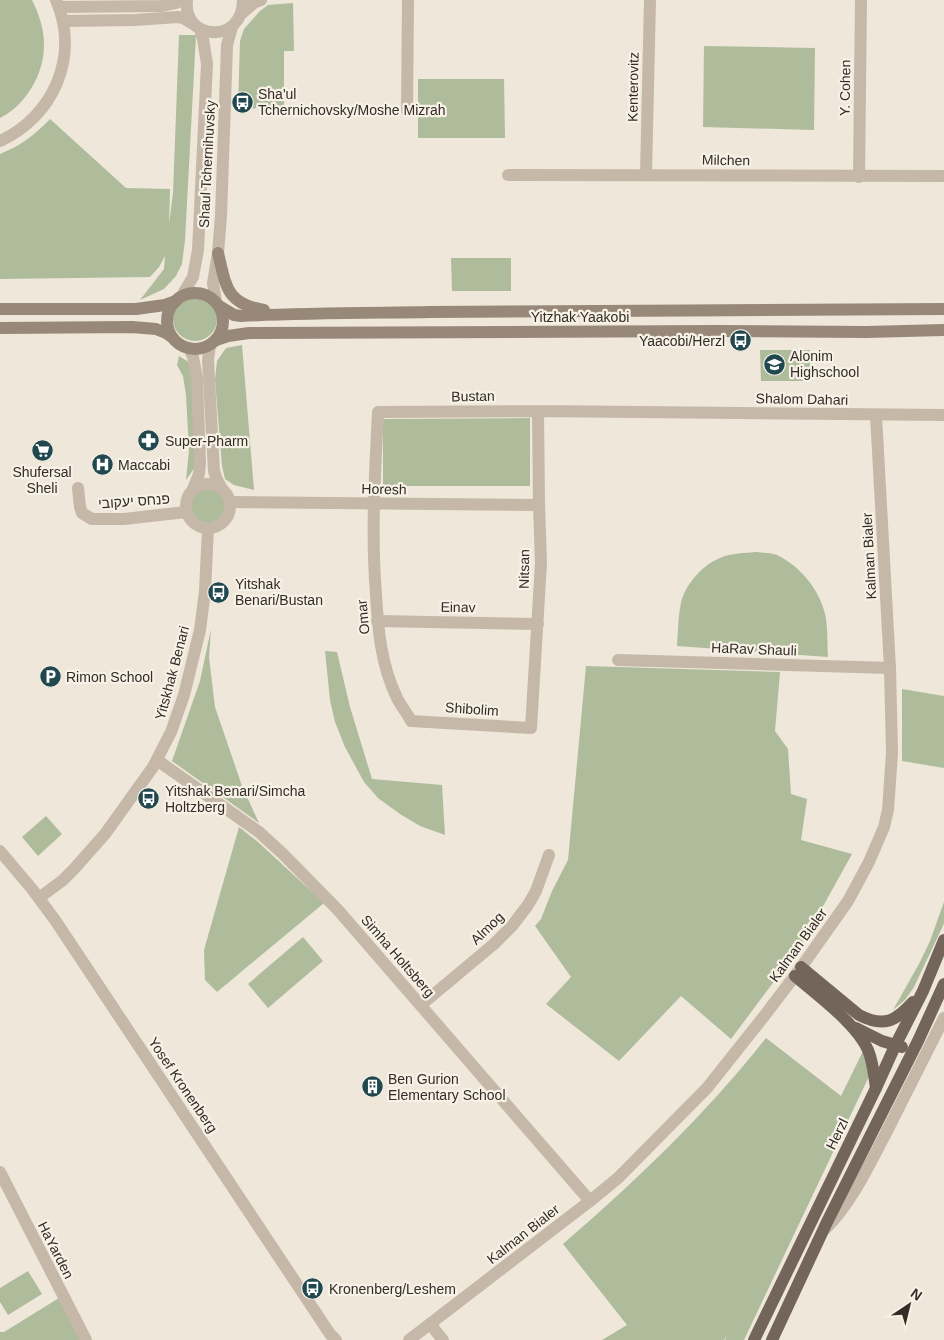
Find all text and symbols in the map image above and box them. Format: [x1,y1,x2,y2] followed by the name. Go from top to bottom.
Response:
[624,52,642,122] street label: Kenterovitz
[837,60,853,116] street label: Y. Cohen
[258,86,446,118] place label: Sha'ul Tchernichovsky/Moshe Mizrah
[230,90,254,114] bus stop icon: Sha'ul Tchernichovsky/Moshe Mizrah
[196,100,218,228] street label: Shaul Tchernihuvsky
[702,152,750,168] street label: Milchen
[531,309,629,325] street label: Yitzhak Yaakobi
[729,329,753,353] bus stop icon: Yaacobi/Herzl
[639,333,725,349] place label: Yaacobi/Herzl
[790,348,859,380] place label: Alonim Highschool
[762,352,786,376] school or university icon: Alonim Highschool
[451,388,495,404] street label: Bustan
[756,390,848,408] street label: Shalom Dahari
[137,429,161,453] pharmacy icon: Super-Pharm
[165,433,248,449] place label: Super-Pharm
[30,438,54,462] supermarket icon: Shufersal Sheli
[90,453,114,477] hospital icon: Maccabi
[118,457,170,473] place label: Maccabi
[12,464,72,496] place label: Shufersal Sheli
[361,481,407,497] street label: Horesh
[98,491,170,511] street label: פנחס יעקובי
[859,512,879,600] street label: Kalman Bialer
[516,549,532,589] street label: Nitsan
[235,576,323,608] place label: Yitshak Benari/Bustan
[207,580,231,604] bus stop icon: Yitshak Benari/Bustan
[353,599,372,635] street label: Omar
[440,599,476,615] street label: Einav
[152,624,192,722] street label: Yitskhak Benari
[711,640,797,658] street label: HaRav Shauli
[38,665,62,689] parking icon: Rimon School
[66,669,153,685] place label: Rimon School
[445,699,499,719] street label: Shibolim
[165,783,306,815] place label: Yitshak Benari/Simcha Holtzberg
[137,787,161,811] bus stop icon: Yitshak Benari/Simcha Holtzberg
[766,905,830,985] street label: Kalman Bialer
[467,908,507,948] street label: Almog
[358,912,438,1000] street label: Simha Holtsberg
[145,1034,221,1136] street label: Yosef Kronenberg
[388,1071,506,1103] place label: Ben Gurion Elementary School
[360,1075,384,1099] building icon: Ben Gurion Elementary School
[823,1116,851,1152] street label: Herzl
[484,1201,563,1267] street label: Kalman Bialer
[35,1219,77,1281] street label: HaYarden
[301,1277,325,1301] bus stop icon: Kronenberg/Leshem
[884,1280,934,1330] north arrow
[329,1281,456,1297] place label: Kronenberg/Leshem
[908,1285,925,1304] text: N

